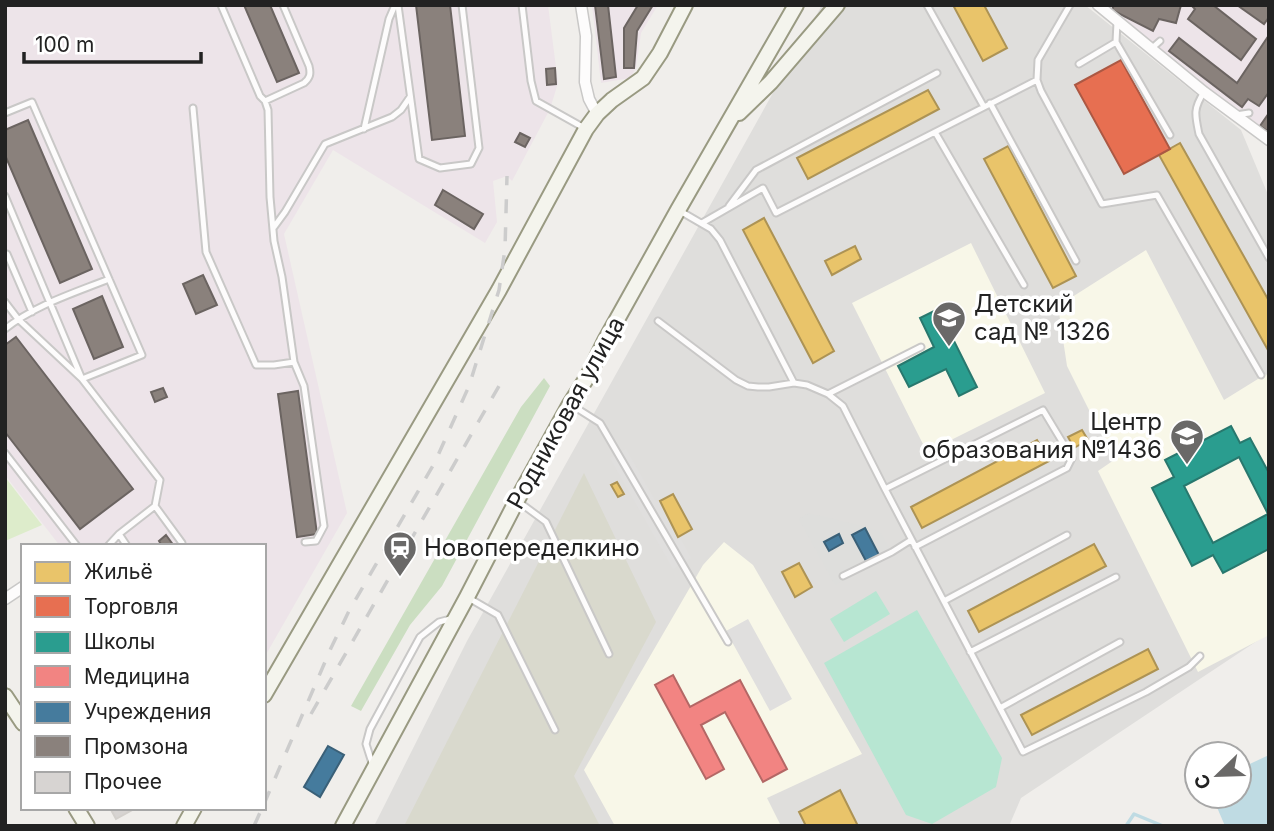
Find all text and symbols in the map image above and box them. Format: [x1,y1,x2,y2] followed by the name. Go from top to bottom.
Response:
[24,21,201,65] scale bar
[35,32,94,57] text: 100 m
[974,289,1110,346] place label: Детский сад № 1326
[930,299,968,348] school or university icon: Детский сад № 1326
[501,312,630,514] street label: Родниковая улица
[922,407,1162,464] place label: Центр образования №1436
[1168,417,1206,466] school or university icon: Центр образования №1436
[381,529,419,578] station icon: Новопеределкино
[424,533,640,562] place label: Новопеределкино
[21,544,266,810] legend
[84,559,153,584] text: Жильё
[84,594,178,619] text: Торговля
[84,629,155,654] text: Школы
[84,664,190,689] text: Медицина
[84,699,211,724] text: Учреждения
[84,734,188,759] text: Промзона
[1183,740,1253,810] north arrow
[84,769,162,794] text: Прочее
[1189,770,1216,792] text: С

